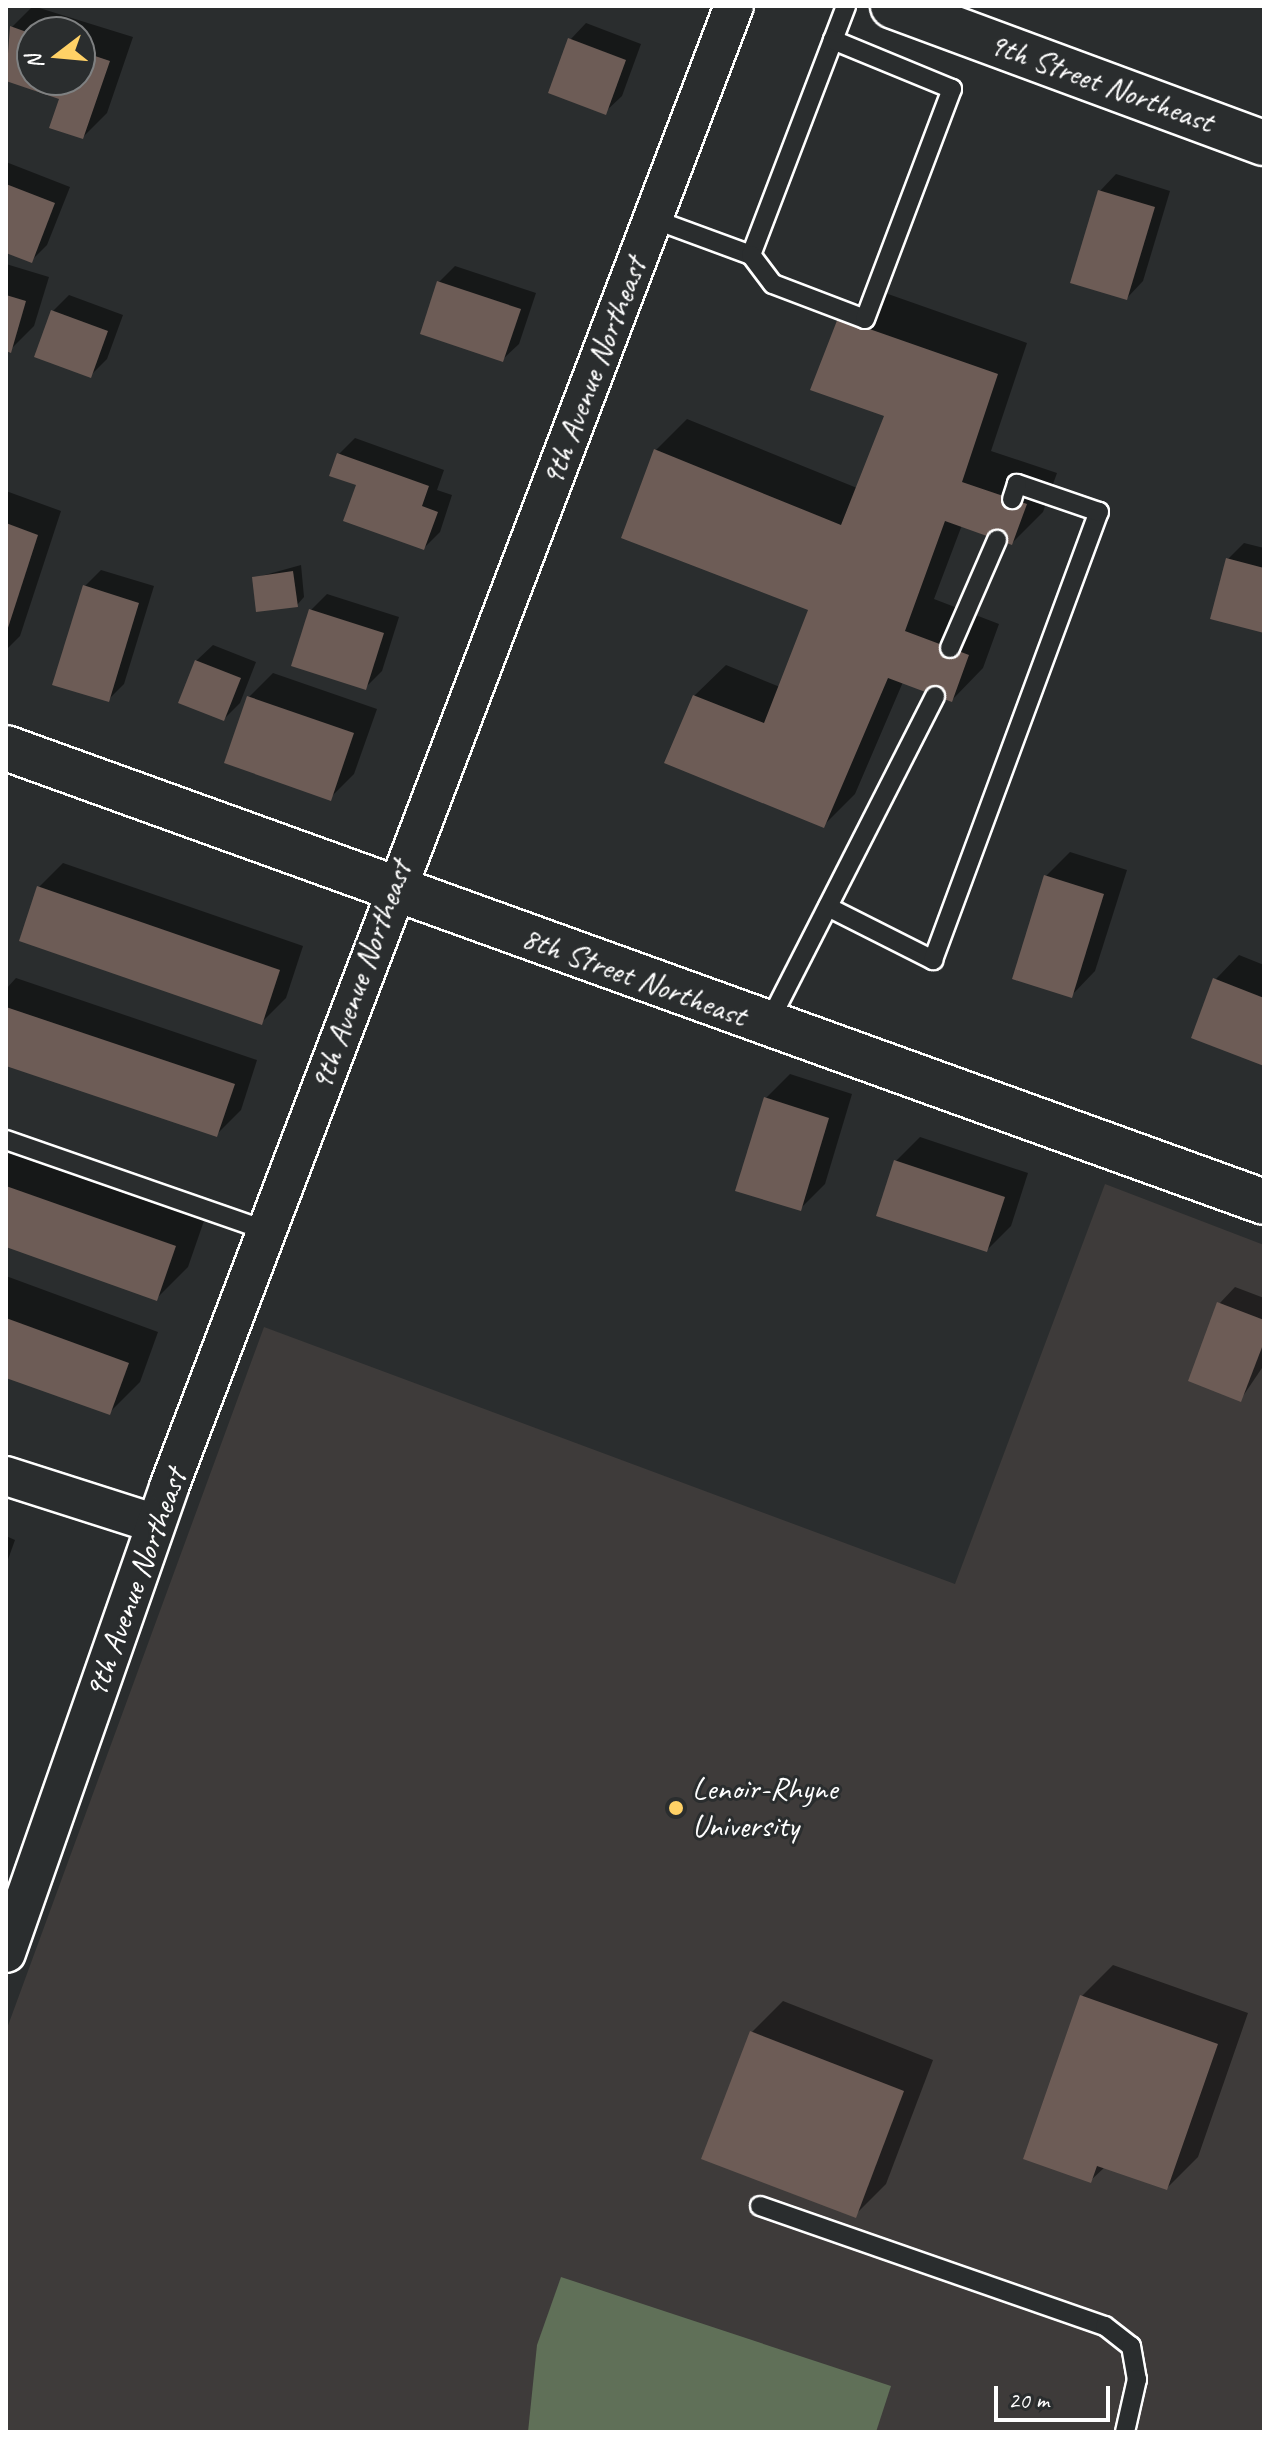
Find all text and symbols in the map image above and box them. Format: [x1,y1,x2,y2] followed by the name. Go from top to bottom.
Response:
[16,16,96,96] north arrow
[983,24,1219,142] street label: 9th Street Northeast
[20,52,50,72] text: N
[533,253,655,491] street label: 9th Avenue Northeast
[302,856,420,1096] street label: 9th Avenue Northeast
[516,918,752,1036] street label: 8th Street Northeast
[77,1464,195,1704] street label: 9th Avenue Northeast
[692,1771,837,1846] place label: Lenoir-Rhyne University
[667,1799,685,1817] marker: Lenoir-Rhyne University
[998,2370,1114,2420] scale bar
[1008,2385,1049,2415] text: 20 m

